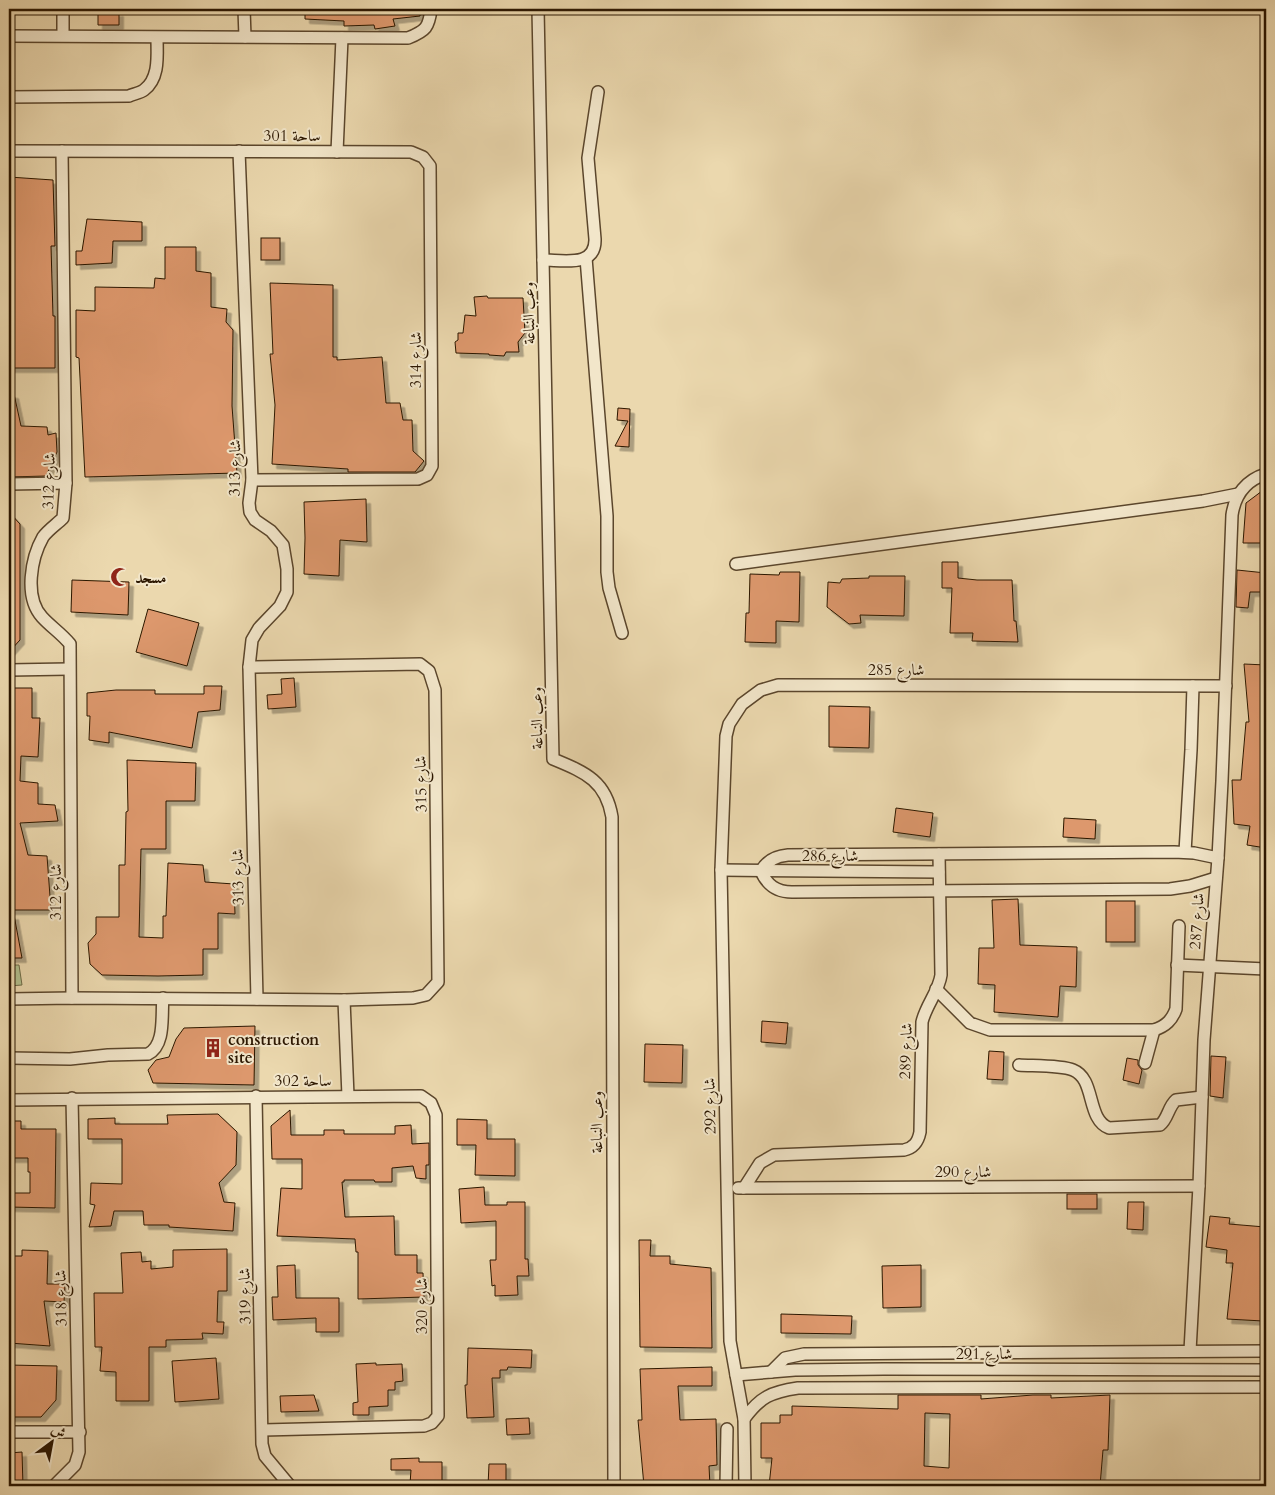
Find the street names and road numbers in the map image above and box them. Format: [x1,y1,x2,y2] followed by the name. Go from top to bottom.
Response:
[263,125,321,147] street label: ساحة 301
[517,282,541,344] street label: وعب النباعة
[405,332,429,388] street label: شارع 314
[224,439,248,497] street label: شارع 313
[37,452,63,510] street label: شارع 312
[868,659,924,683] street label: شارع 285
[525,687,549,749] street label: وعب النباعة
[410,755,434,813] street label: شارع 315
[802,845,858,869] street label: شارع 286
[227,848,251,906] street label: شارع 313
[45,864,69,920] street label: شارع 312
[1184,892,1212,950] street label: شارع 287
[894,1022,920,1080] street label: شارع 289
[274,1070,332,1092] street label: ساحة 302
[699,1077,723,1135] street label: شارع 292
[586,1091,608,1153] street label: وعب النباعة
[935,1161,991,1185] street label: شارع 290
[234,1267,258,1325] street label: شارع 319
[50,1269,74,1327] street label: شارع 318
[411,1278,435,1334] street label: شارع 320
[956,1343,1012,1367] street label: شارع 291

